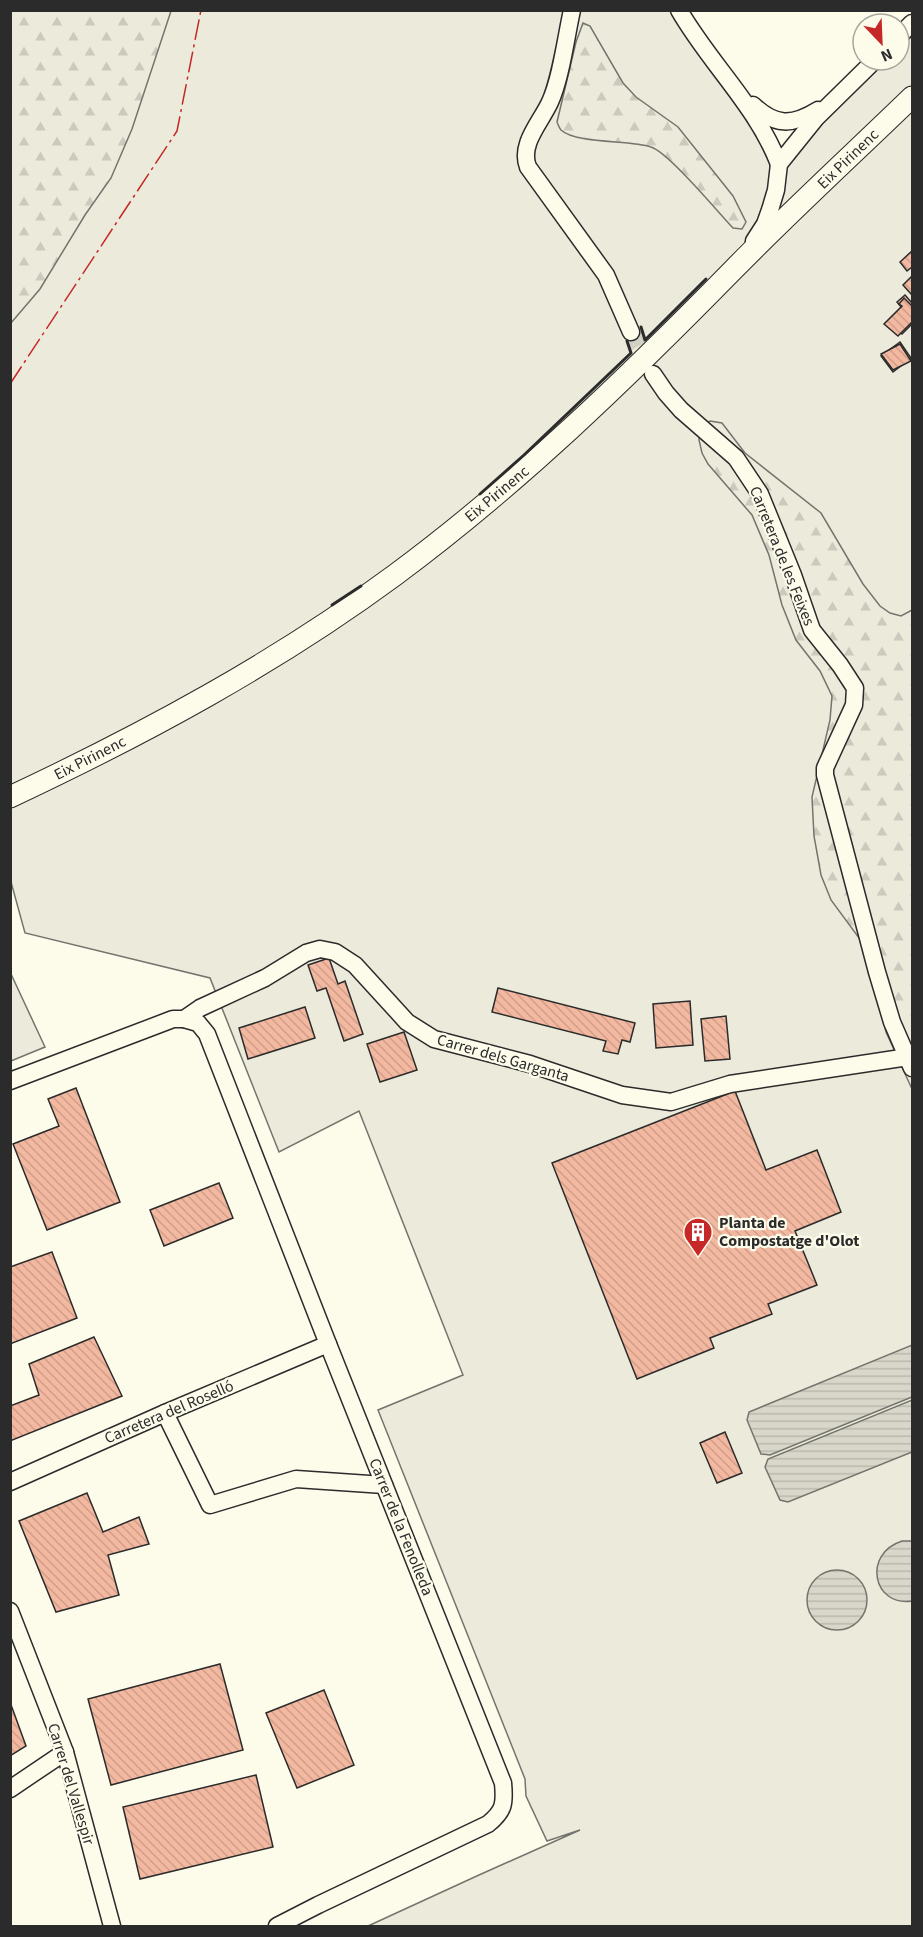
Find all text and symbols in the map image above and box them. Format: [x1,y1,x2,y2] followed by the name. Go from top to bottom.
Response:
[851,12,911,72] north arrow
[877,43,896,67] text: N
[812,124,884,194] street label: Eix Pirinenc
[460,461,534,527] street label: Eix Pirinenc
[744,483,820,629] street label: Carretera de les Feixes
[50,731,130,785] street label: Eix Pirinenc
[434,1029,572,1087] street label: Carrer dels Garganta
[719,1212,859,1252] place label: Planta de Compostatge d'Olot
[682,1216,714,1258] building icon: Planta de Compostatge d'Olot
[101,1375,237,1449] street label: Carretera del Roselló
[363,1455,439,1599] street label: Carrer de la Fenolleda
[42,1721,100,1848] street label: Carrer del Vallespir

